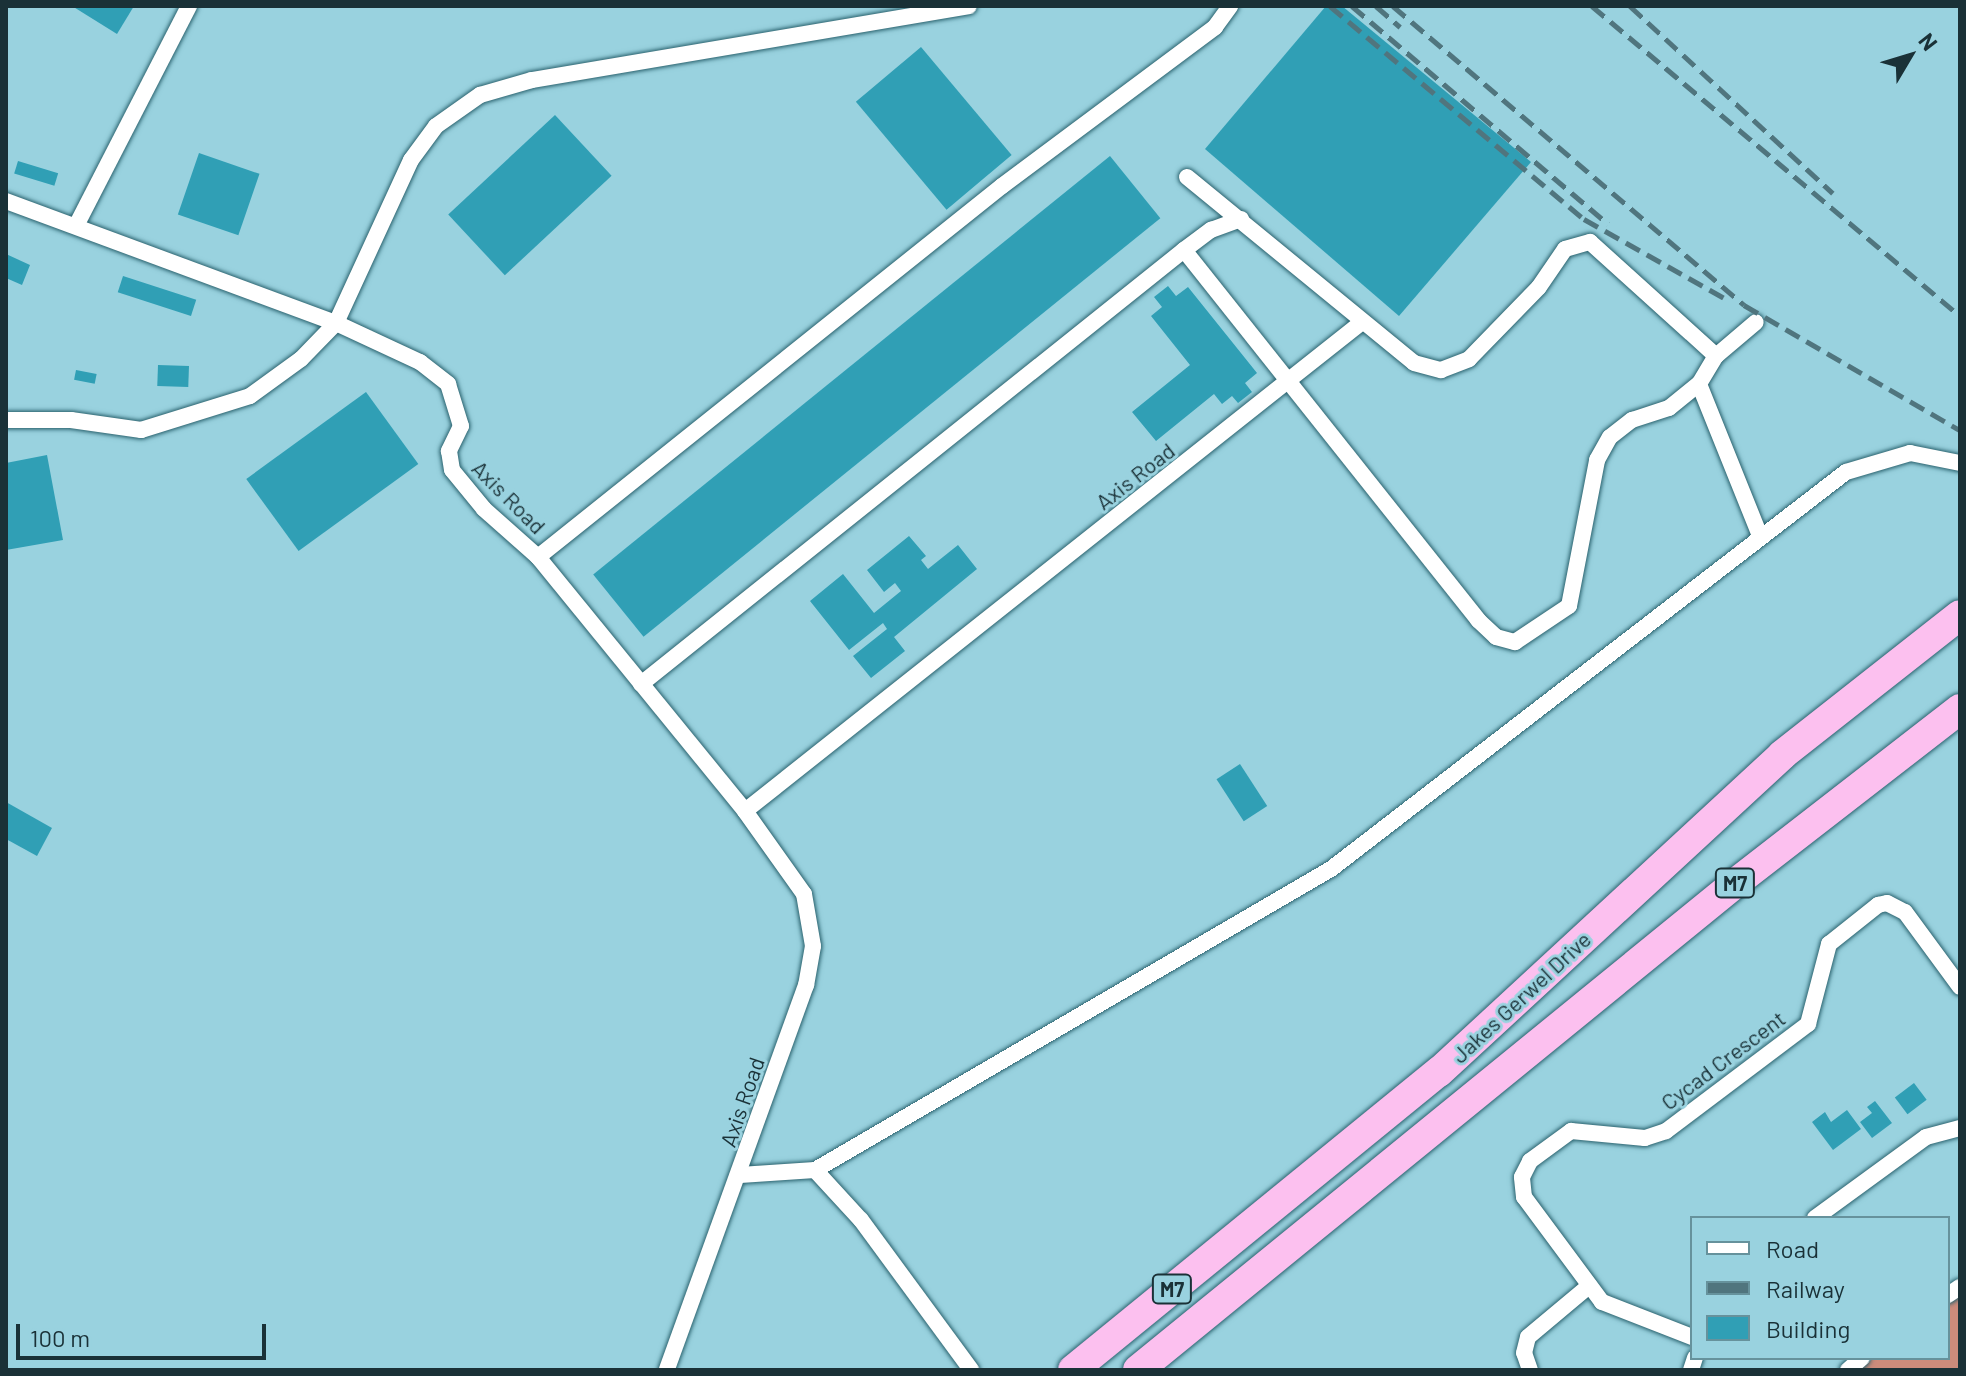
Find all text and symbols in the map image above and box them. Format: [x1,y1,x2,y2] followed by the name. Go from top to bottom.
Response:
[1870,16,1950,96] north arrow
[1914,27,1944,55] text: N
[1090,437,1180,515] street label: Axis Road
[467,455,551,539] street label: Axis Road
[1713,867,1757,899] road number: M7
[1446,926,1596,1068] street label: Jakes Gerwel Drive
[1656,1005,1790,1115] street label: Cycad Crescent
[714,1054,770,1150] street label: Axis Road
[1690,1216,1950,1360] legend
[1766,1234,1819,1263] text: Road
[1150,1273,1194,1305] road number: M7
[1766,1274,1845,1303] text: Railway
[20,1308,270,1358] scale bar
[1766,1314,1850,1343] text: Building
[30,1323,90,1352] text: 100 m

